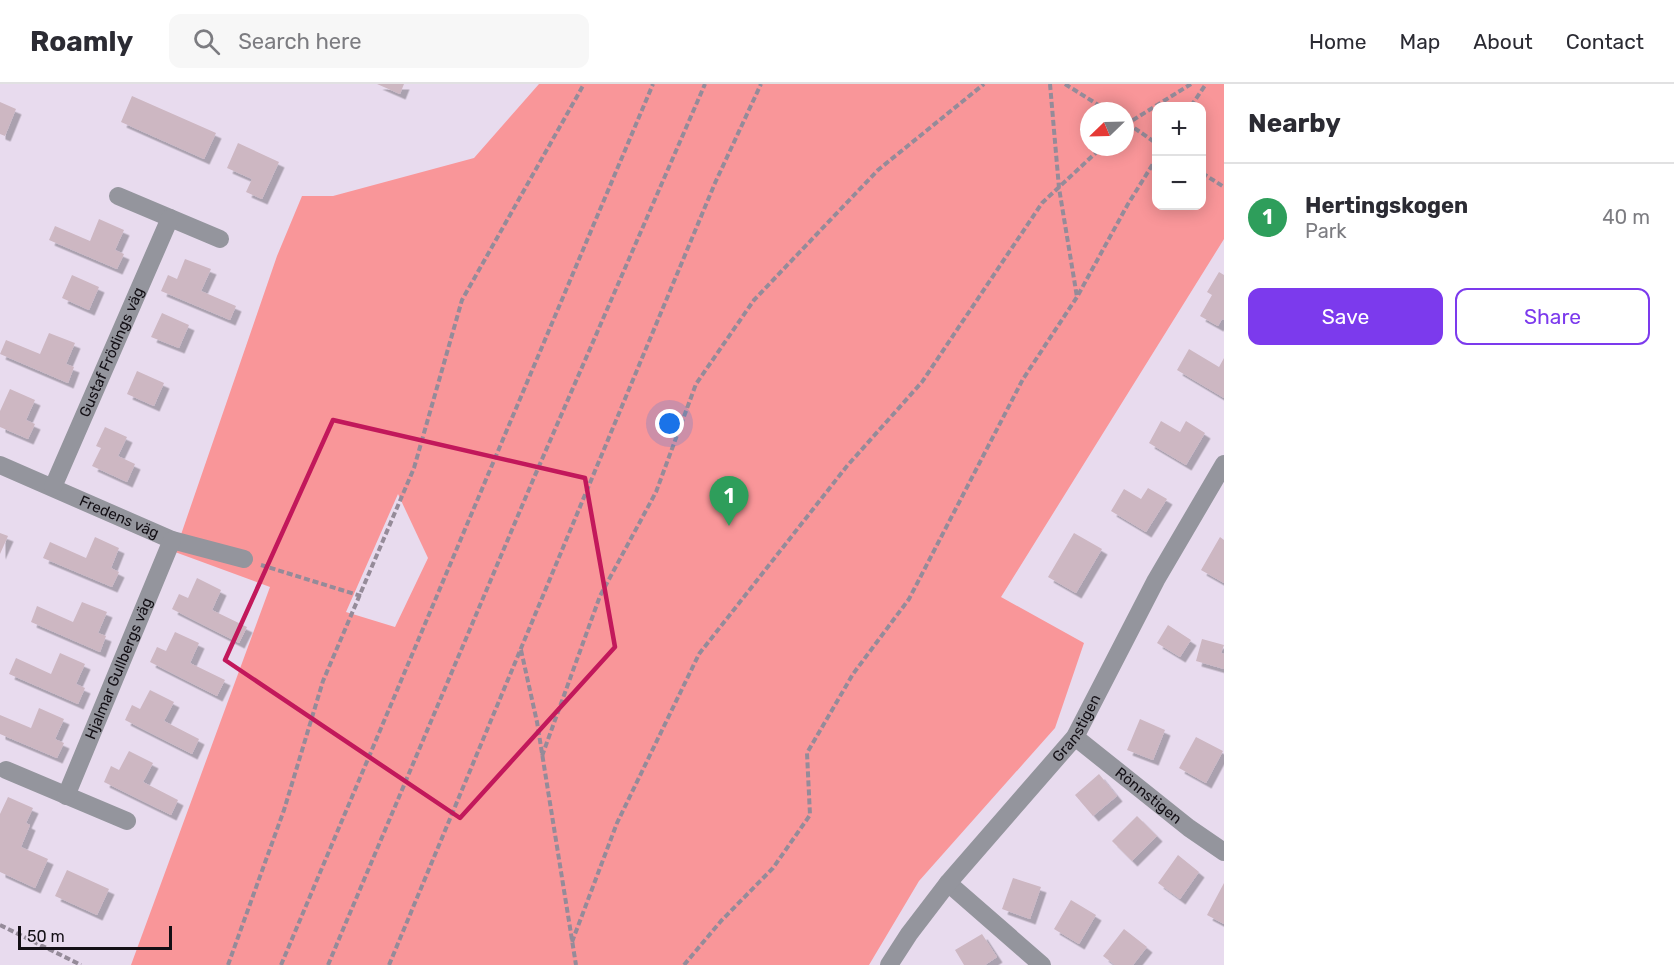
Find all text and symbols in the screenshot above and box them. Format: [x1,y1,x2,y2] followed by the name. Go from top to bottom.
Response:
[169,14,589,68] search box
[30,25,133,58] text: Roamly
[190,25,223,58] icon: search
[238,28,362,55] text: Search here
[1309,29,1366,54] text: Home
[1399,29,1440,54] text: Map
[1473,29,1533,54] text: About
[1566,29,1644,54] text: Contact
[1080,102,1134,156] north arrow
[1152,102,1206,210] map controls
[1152,102,1206,156] button: +
[1248,108,1341,139] text: Nearby
[1152,156,1206,210] button: −
[1305,192,1468,219] text: Hertingskogen
[1263,205,1272,229] text: 1
[1602,205,1650,229] text: 40 m
[1305,219,1347,243] text: Park
[76,285,148,420] street label: Gustaf Frödings väg
[1248,288,1443,345] button: Save
[1455,288,1650,345] button: Share
[655,409,684,438] your location
[710,476,748,526] pin: 1
[77,492,162,542] street label: Fredens väg
[81,595,156,742] street label: Hjalmar Gullbergs väg
[1049,691,1104,766] street label: Granstigen
[1112,764,1185,828] street label: Rönnstigen
[18,923,172,950] scale bar
[27,927,65,946] text: 50 m

